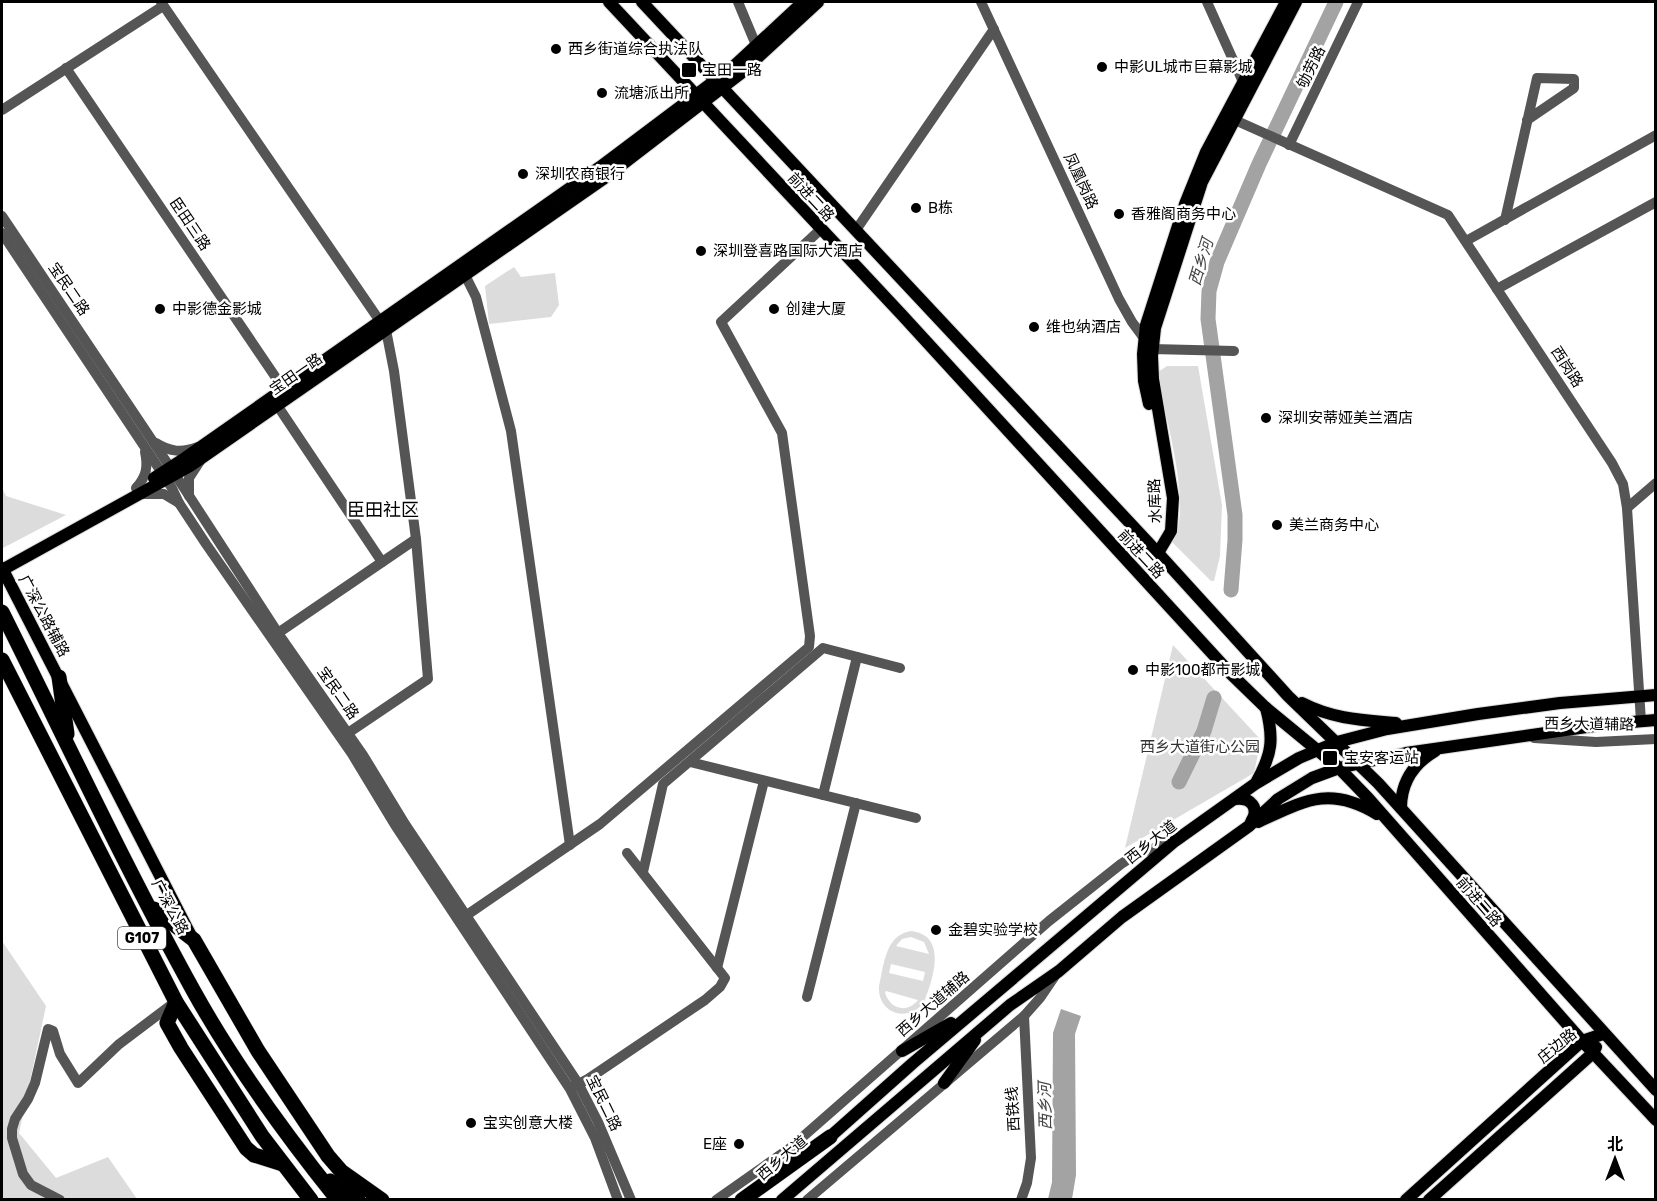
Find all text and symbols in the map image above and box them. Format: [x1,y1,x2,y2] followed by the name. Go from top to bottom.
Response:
[568,40,703,58] place label: 西乡街道综合执法队
[549,42,563,56] marker: 西乡街道综合执法队
[1293,43,1329,91] street label: 劬劳路
[1114,58,1253,76] place label: 中影UL城市巨幕影城
[1095,60,1109,74] marker: 中影UL城市巨幕影城
[680,61,698,79] marker: 宝田一路
[702,61,762,79] place label: 宝田一路
[614,84,689,102] place label: 流塘派出所
[595,86,609,100] marker: 流塘派出所
[1060,150,1102,212] street label: 凤凰岗路
[535,165,625,183] place label: 深圳农商银行
[516,167,530,181] marker: 深圳农商银行
[784,169,838,225] street label: 前进二路
[166,194,214,254] street label: 臣田三路
[928,199,953,217] place label: B栋
[909,201,923,215] marker: B栋
[1131,205,1236,223] place label: 香雅阁商务中心
[1112,207,1126,221] marker: 香雅阁商务中心
[1185,233,1218,288] water label: 西乡河
[713,242,863,260] place label: 深圳登喜路国际大酒店
[694,244,708,258] marker: 深圳登喜路国际大酒店
[45,259,93,319] street label: 宝民二路
[172,300,262,318] place label: 中影德金影城
[786,300,846,318] place label: 创建大厦
[153,302,167,316] marker: 中影德金影城
[767,302,781,316] marker: 创建大厦
[1046,318,1121,336] place label: 维也纳酒店
[1027,320,1041,334] marker: 维也纳酒店
[1547,343,1587,391] street label: 西岗路
[266,349,326,399] street label: 宝田一路
[1278,409,1413,427] place label: 深圳安蒂娅美兰酒店
[1259,411,1273,425] marker: 深圳安蒂娅美兰酒店
[1145,478,1165,524] street label: 水库路
[347,499,419,521] district label: 臣田社区
[1289,516,1379,534] place label: 美兰商务中心
[1270,518,1284,532] marker: 美兰商务中心
[1114,526,1168,582] street label: 前进二路
[15,572,73,660] street label: 广深公路辅路
[1145,661,1260,679] place label: 中影100都市影城
[313,663,363,723] street label: 宝民二路
[1126,663,1140,677] marker: 中影100都市影城
[1544,714,1634,734] street label: 西乡大道辅路
[1140,738,1260,756] park label: 西乡大道街心公园
[1321,749,1339,767] marker: 宝安客运站
[1344,749,1419,767] place label: 宝安客运站
[1122,816,1180,868] street label: 西乡大道
[1453,873,1505,931] street label: 前进二路
[148,876,192,938] street label: 广深公路
[948,921,1038,939] place label: 金碧实验学校
[929,923,943,937] marker: 金碧实验学校
[118,927,166,949] road number: G107
[893,968,973,1040] street label: 西乡大道辅路
[1534,1025,1580,1067] street label: 庄边路
[583,1072,625,1134] street label: 宝民二路
[1035,1079,1055,1130] water label: 西乡河
[1003,1086,1023,1132] street label: 西铁线
[483,1114,573,1132] place label: 宝实创意大楼
[464,1116,478,1130] marker: 宝实创意大楼
[1585,1129,1645,1189] north arrow
[753,1132,811,1184] street label: 西乡大道
[703,1135,727,1153] place label: E座
[1607,1135,1623,1154] text: 北
[732,1137,746,1151] marker: E座

